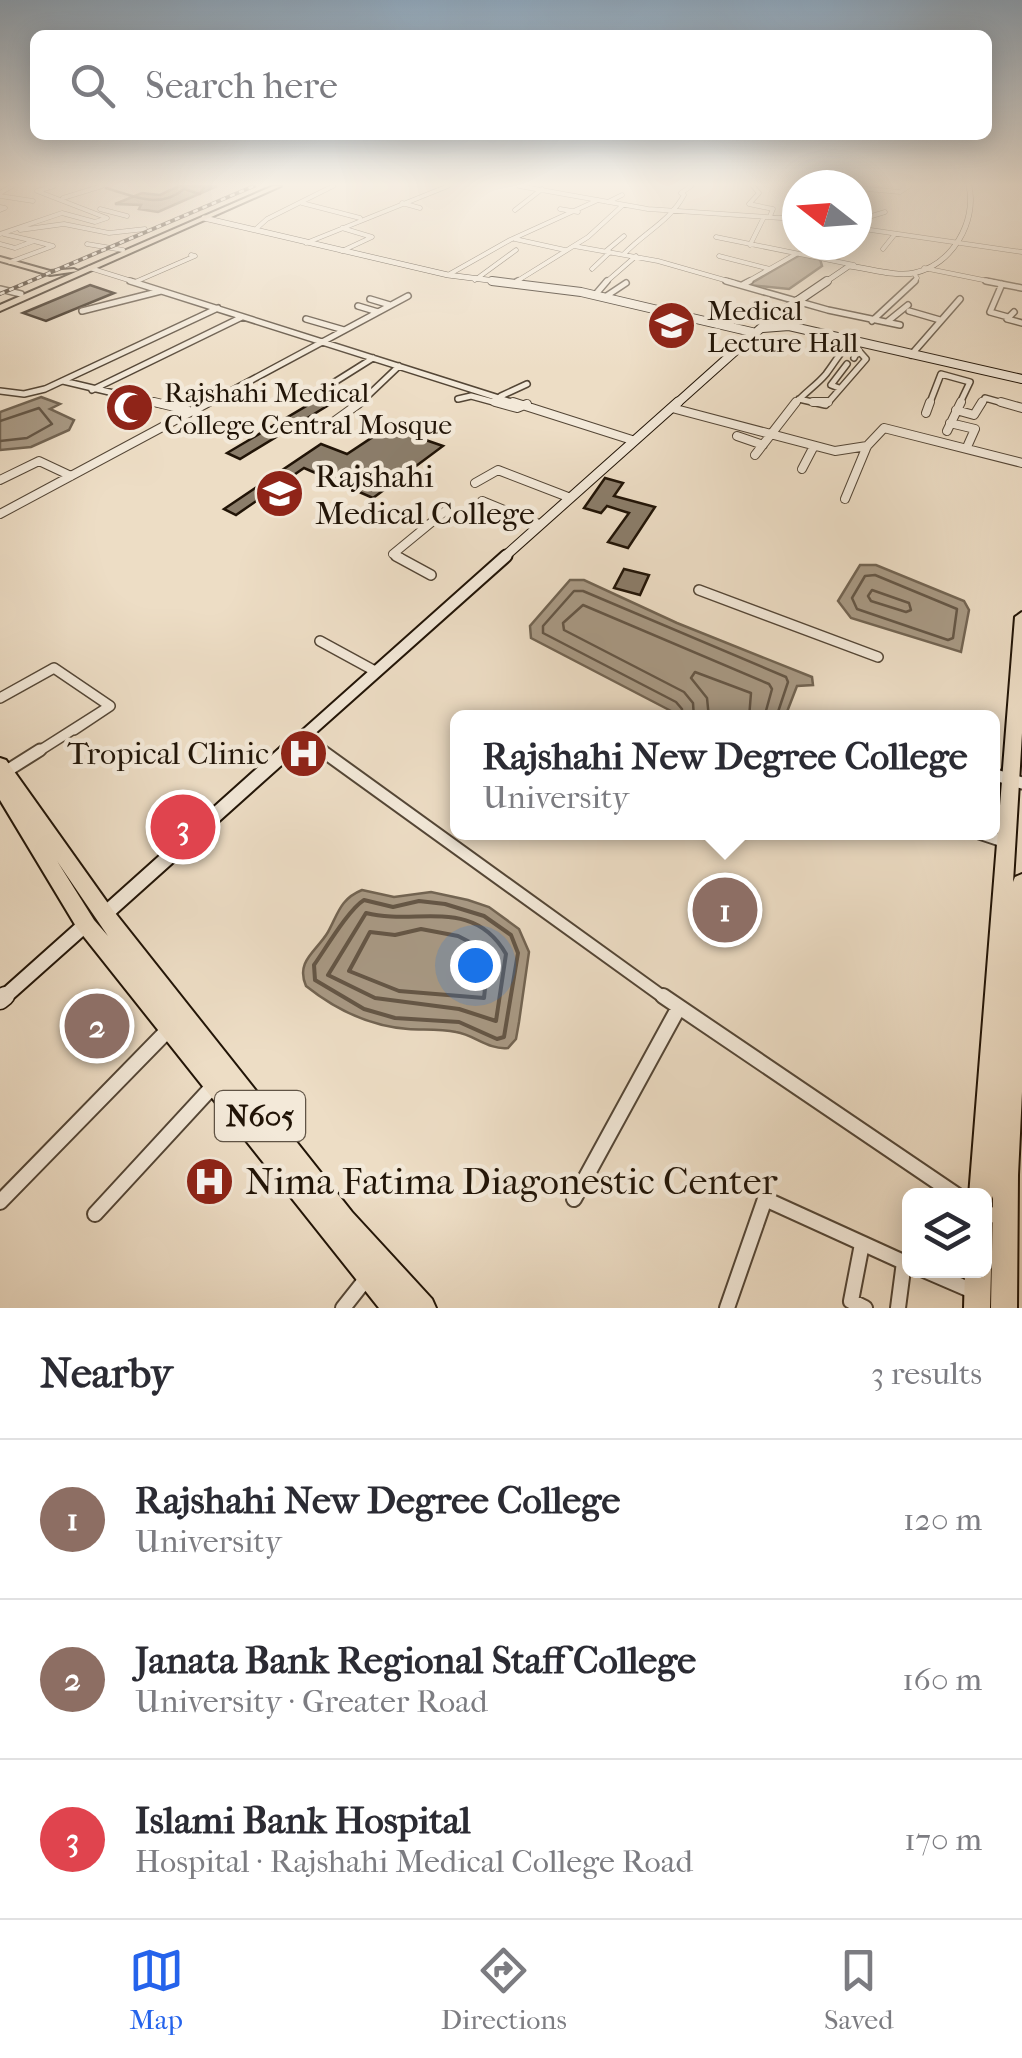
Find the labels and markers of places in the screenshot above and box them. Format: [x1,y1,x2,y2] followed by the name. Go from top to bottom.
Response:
[707,294,859,359] place label: Medical Lecture Hall
[646,300,698,352] school or university icon: Medical Lecture Hall
[164,376,452,441] place label: Rajshahi Medical College Central Mosque
[103,382,155,434] mosque icon: Rajshahi Medical College Central Mosque
[315,458,535,532] place label: Rajshahi Medical College
[254,468,306,520] school or university icon: Rajshahi Medical College
[278,727,330,779] hospital icon: Tropical Clinic
[67,735,269,772] place label: Tropical Clinic
[150,790,216,864] pin: 3
[692,872,758,948] pin: 1
[64,988,130,1064] pin: 2
[184,1155,236,1207] hospital icon: Nima Fatima Diagonestic Center
[245,1159,778,1204] place label: Nima Fatima Diagonestic Center

